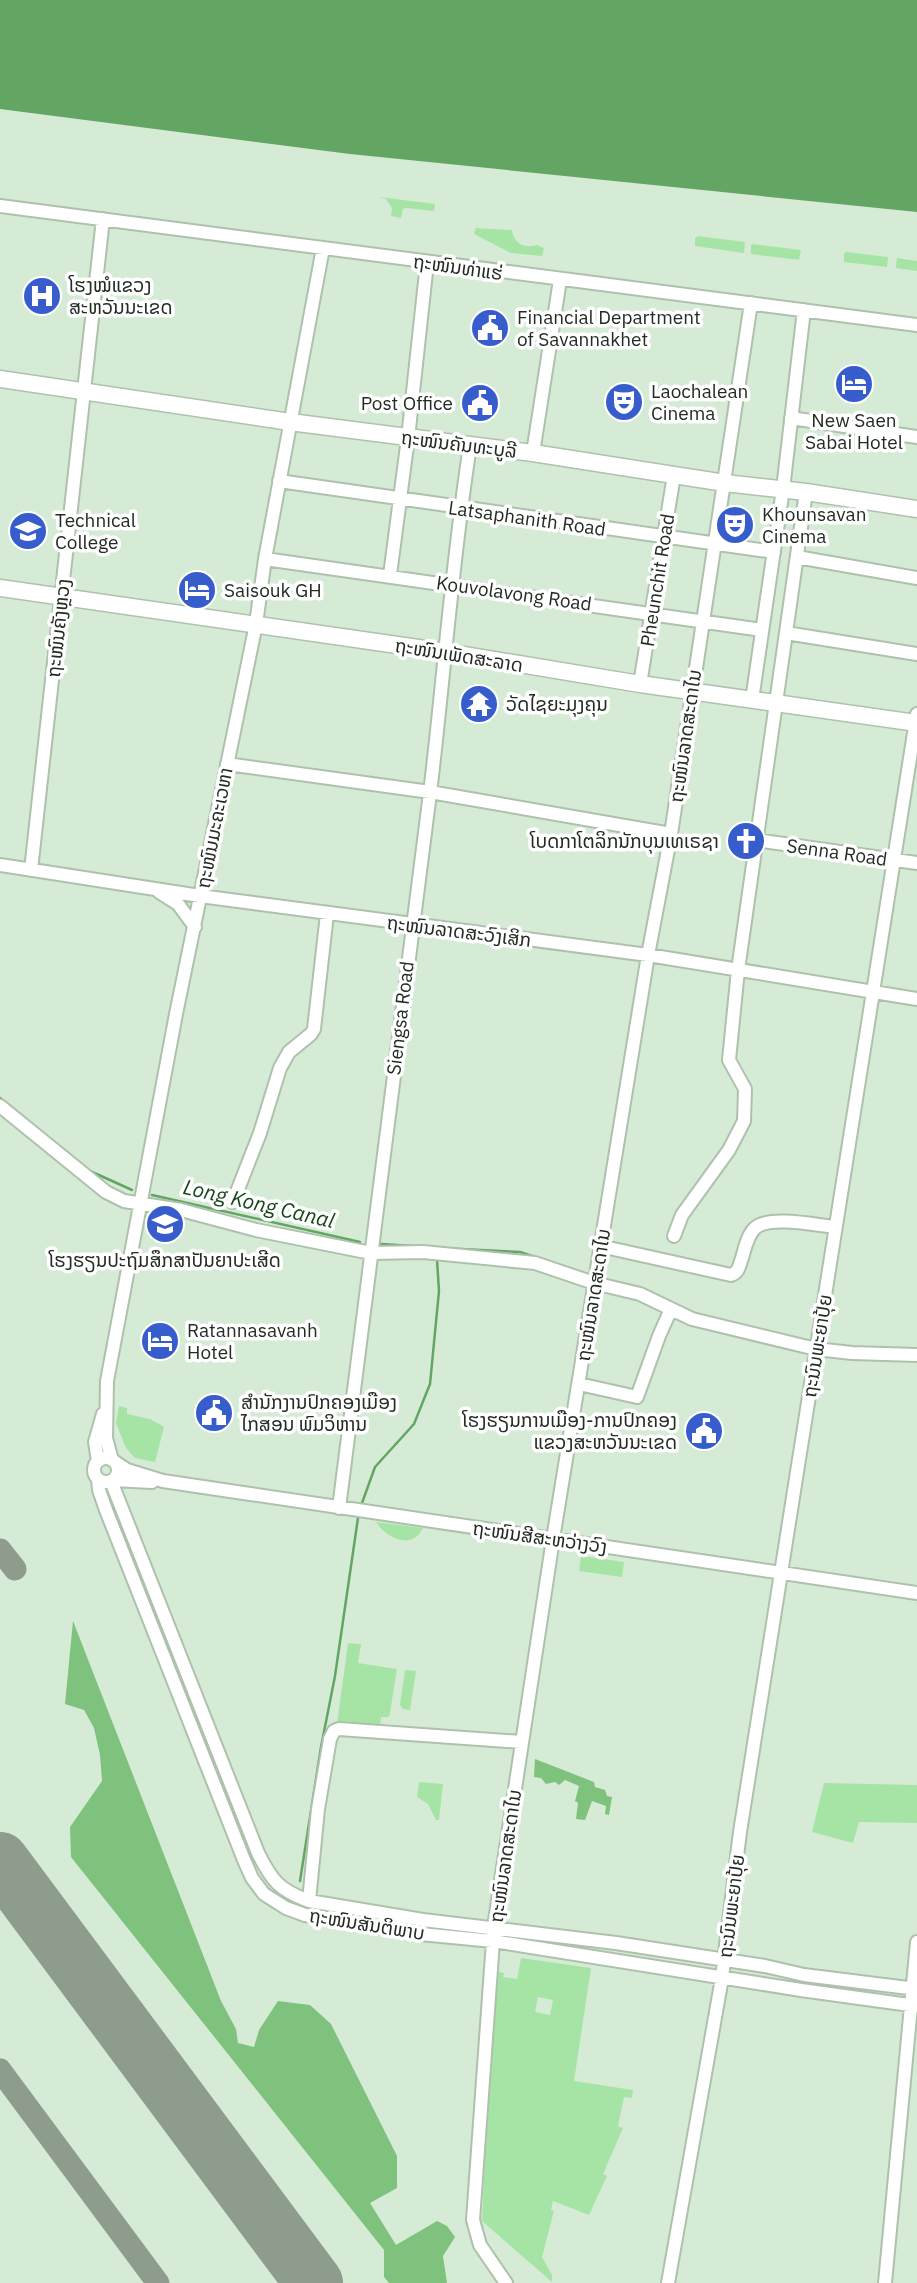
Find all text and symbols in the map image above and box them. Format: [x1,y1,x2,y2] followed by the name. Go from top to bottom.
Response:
[412,249,504,285] street label: ຖະໜົນທ່າແຮ່
[68,273,173,319] place label: ໂຮງໝໍແຂວງ ສະຫວັນນະເຂດ
[21,275,63,317] hospital icon: ໂຮງໝໍແຂວງ ສະຫວັນນະເຂດ
[517,305,701,351] place label: Financial Department of Savannakhet
[469,307,511,349] public building icon: Financial Department of Savannakhet
[833,363,875,405] hotel icon: New Saen Sabai Hotel
[651,379,748,425] place label: Laochalean Cinema
[603,381,645,423] theatre icon: Laochalean Cinema
[459,382,501,424] public building icon: Post Office
[361,391,453,415] place label: Post Office
[805,408,903,454] place label: New Saen Sabai Hotel
[400,425,518,464] street label: ຖະໜົນຄັນທະບູລີ
[447,495,607,541] street label: Latsaphanith Road
[762,502,866,548] place label: Khounsavan Cinema
[714,504,756,546] theatre icon: Khounsavan Cinema
[55,508,136,554] place label: Technical College
[7,510,49,552] school or university icon: Technical College
[635,512,679,648] street label: Pheunchit Road
[176,569,218,611] hotel icon: Saisouk GH
[435,570,593,616] street label: Kouvolavong Road
[41,577,75,679] street label: ຖະໜົນຄັງຫຼວງ
[224,578,322,602] place label: Saisouk GH
[393,633,525,677] street label: ຖະໜົນເພັດສະລາດ
[664,668,706,804] street label: ຖະໜົນລາດສະດາໄນ
[458,683,500,725] temple icon: ວັດໄຊຍະມຸງຄຸນ
[506,692,608,717] place label: ວັດໄຊຍະມຸງຄຸນ
[191,765,237,891] street label: ຖະໜົນມະຄະເວຫາ
[725,820,767,862] church icon: ໂບດກາໂຕລິກນັກບຸນເທເຣຊາ
[529,829,719,854] place label: ໂບດກາໂຕລິກນັກບຸນເທເຣຊາ
[785,833,889,871] street label: Senna Road
[385,910,533,952] street label: ຖະໜົນລາດສະວົງເສິກ
[381,960,419,1076] street label: Siengsa Road
[181,1172,338,1234] water label: Long Kong Canal
[144,1203,186,1245] school or university icon: ໂຮງຮຽນປະຖົມສຶກສາປັນຍາປະເສີດ
[571,1227,615,1363] street label: ຖະໜົນລາດສະດາໄນ
[48,1248,281,1273] place label: ໂຮງຮຽນປະຖົມສຶກສາປັນຍາປະເສີດ
[797,1293,838,1400] street label: ຖະນົນພະຍາປຸ້ຍ
[187,1318,318,1364] place label: Ratannasavanh Hotel
[139,1320,181,1362] hotel icon: Ratannasavanh Hotel
[240,1390,397,1436] place label: ສຳນັກງານປົກຄອງເມືອງ ໄກສອນ ພົມວິຫານ
[193,1392,235,1434] public building icon: ສຳນັກງານປົກຄອງເມືອງ ໄກສອນ ພົມວິຫານ
[462,1408,677,1454] place label: ໂຮງຮຽນການເມືອງ-ການປົກຄອງ ແຂວງສະຫວັນນະເຂດ
[683,1410,725,1452] public building icon: ໂຮງຮຽນການເມືອງ-ການປົກຄອງ ແຂວງສະຫວັນນະເຂດ
[471,1516,609,1558] street label: ຖະໜົນສີສະຫວ່າງວົງ
[484,1788,526,1924] street label: ຖະໜົນລາດສະດາໄນ
[713,1853,750,1959] street label: ຖະນົນພະຍາປຸ້ຍ
[308,1903,426,1945] street label: ຖະໜົນສັນຕິພາບ

